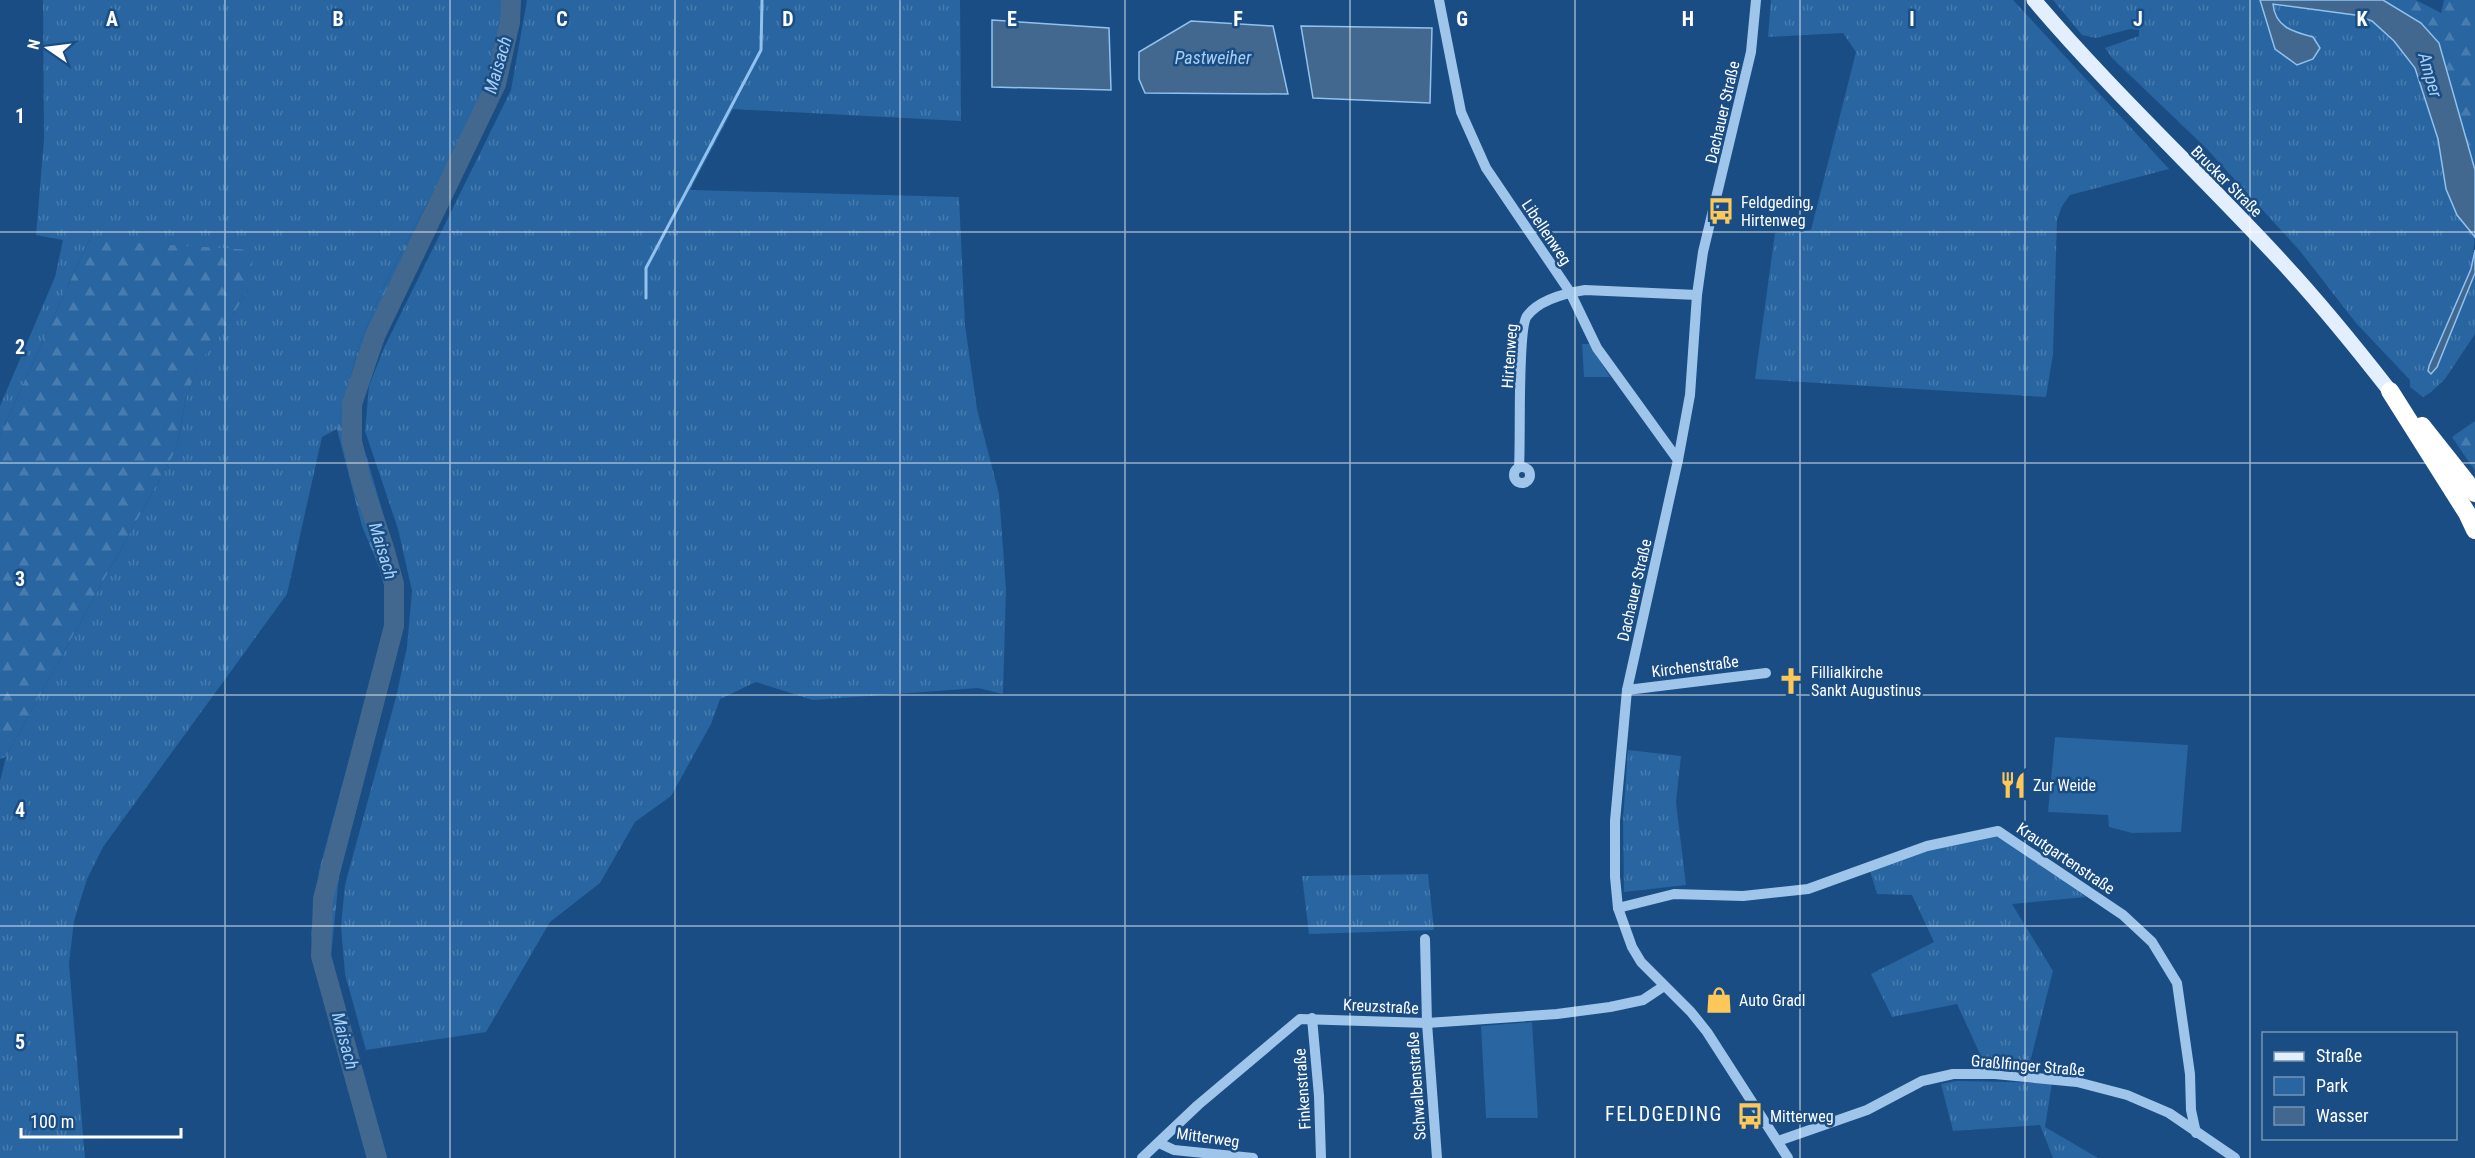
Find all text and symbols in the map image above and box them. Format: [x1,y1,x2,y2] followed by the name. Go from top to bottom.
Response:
[106,7,118,31] text: A
[332,7,344,31] text: B
[556,7,568,31] text: C
[782,7,794,31] text: D
[1007,7,1017,31] text: E
[1233,7,1243,31] text: F
[1456,7,1468,31] text: G
[1682,7,1694,31] text: H
[1909,7,1915,31] text: I
[2133,7,2143,31] text: J
[2356,7,2368,31] text: K
[18,18,78,78] north arrow
[479,34,516,96] water label: Maisach
[24,37,44,52] text: N
[1175,47,1252,68] water label: Pastweiher
[2414,49,2447,100] water label: Amper
[1701,59,1743,165] street label: Dachauer Straße
[15,104,25,128] text: 1
[2187,142,2266,221] street label: Brucker Straße
[1741,193,1813,230] place label: Feldgeding, Hirtenweg
[1518,196,1575,269] street label: Libellenweg
[1706,196,1736,226] bus stop icon: Feldgeding, Hirtenweg
[1498,323,1521,389] street label: Hirtenweg
[15,335,25,359] text: 2
[365,520,402,582] water label: Maisach
[1613,537,1655,643] street label: Dachauer Straße
[15,567,25,591] text: 3
[1650,652,1740,681] street label: Kirchenstraße
[1811,663,1921,700] place label: Fillialkirche Sankt Augustinus
[1776,666,1806,696] church icon: Fillialkirche Sankt Augustinus
[1998,770,2028,800] restaurant icon: Zur Weide
[2033,776,2096,795] place label: Zur Weide
[15,798,25,822] text: 4
[2013,819,2118,898] street label: Krautgartenstraße
[1704,985,1734,1015] shop icon: Auto Gradl
[1739,991,1805,1010] place label: Auto Gradl
[1343,995,1419,1018] street label: Kreuzstraße
[328,1010,363,1072] water label: Maisach
[15,1030,25,1054] text: 5
[1403,1031,1430,1141] street label: Schwalbenstraße
[2262,1032,2457,1140] legend
[2316,1045,2362,1066] text: Straße
[1290,1048,1315,1130] street label: Finkenstraße
[1970,1051,2086,1080] street label: Graßlfinger Straße
[2316,1075,2348,1096] text: Park
[21,1101,182,1139] scale bar
[1735,1101,1765,1131] bus stop icon: Mitterweg
[1605,1102,1723,1126] district label: FELDGEDING
[2316,1105,2369,1126] text: Wasser
[1770,1107,1834,1126] place label: Mitterweg
[30,1111,74,1132] text: 100 m
[1175,1124,1241,1151] street label: Mitterweg

